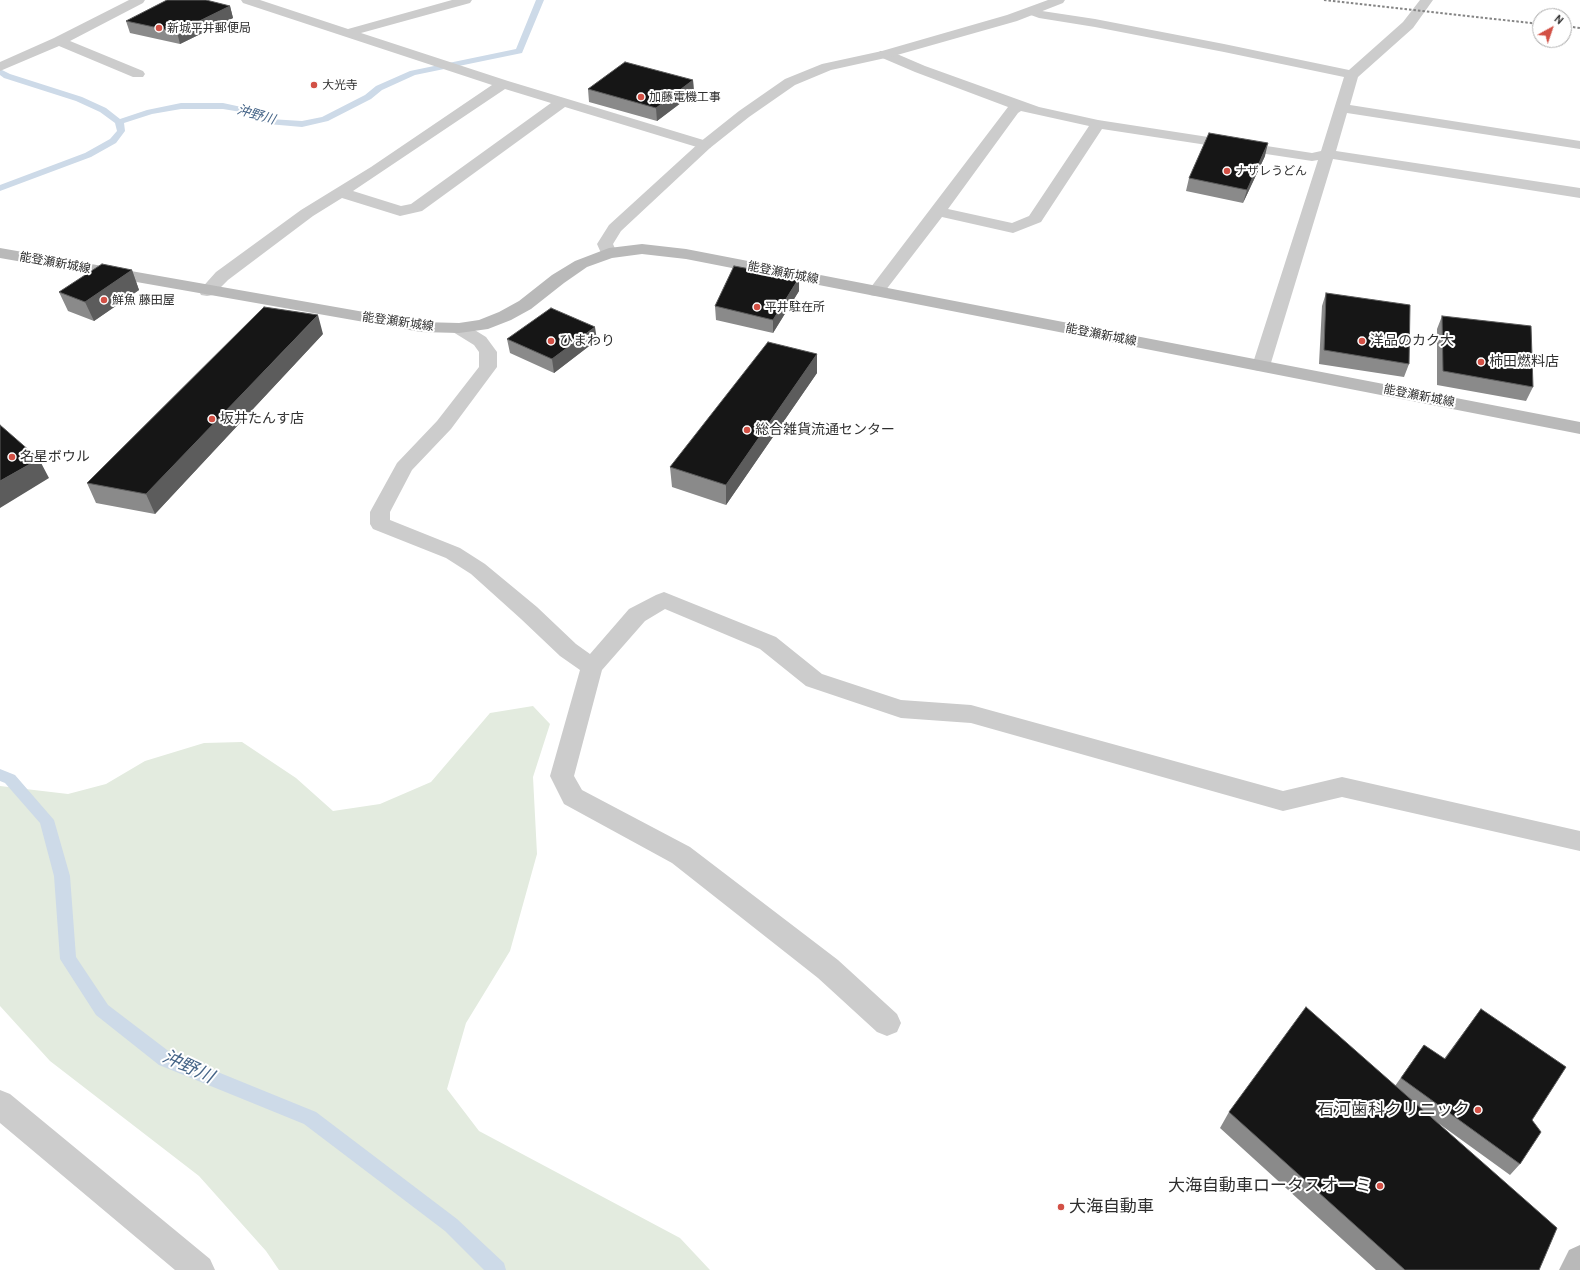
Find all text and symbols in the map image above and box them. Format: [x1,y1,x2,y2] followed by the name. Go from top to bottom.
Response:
[1532,8,1572,48] north arrow
[1552,12,1567,27] text: N
[167,21,251,35] place label: 新城平井郵便局
[154,23,164,33] marker: 新城平井郵便局
[322,78,358,92] place label: 大光寺
[309,80,319,90] marker: 大光寺
[649,90,721,104] place label: 加藤電機工事
[636,92,646,102] marker: 加藤電機工事
[235,102,277,128] water label: 沖野川
[1235,164,1307,178] place label: ナザレうどん
[1222,166,1232,176] marker: ナザレうどん
[18,250,92,276] street label: 能登瀬新城線
[746,259,820,287] street label: 能登瀬新城線
[112,293,175,307] place label: 鮮魚 藤田屋
[99,295,109,305] marker: 鮮魚 藤田屋
[765,300,825,314] place label: 平井駐在所
[752,302,762,312] marker: 平井駐在所
[361,310,435,334] street label: 能登瀬新城線
[1064,321,1138,349] street label: 能登瀬新城線
[559,333,615,349] place label: ひまわり
[1370,333,1454,349] place label: 洋品のカク大
[546,336,556,346] marker: ひまわり
[1357,336,1367,346] marker: 洋品のカク大
[1489,354,1559,370] place label: 柿田燃料店
[1476,357,1486,367] marker: 柿田燃料店
[1382,382,1456,410] street label: 能登瀬新城線
[220,411,304,427] place label: 坂井たんす店
[207,414,217,424] marker: 坂井たんす店
[755,422,895,438] place label: 総合雑貨流通センター
[742,425,752,435] marker: 総合雑貨流通センター
[20,449,90,465] place label: 名星ボウル
[7,452,17,462] marker: 名星ボウル
[159,1046,217,1088] water label: 沖野川
[1317,1100,1470,1120] place label: 石河歯科クリニック
[1473,1105,1483,1115] marker: 石河歯科クリニック
[1168,1176,1372,1196] place label: 大海自動車ロータスオーミ
[1375,1181,1385,1191] marker: 大海自動車ロータスオーミ
[1069,1197,1154,1217] place label: 大海自動車
[1056,1202,1066,1212] marker: 大海自動車

